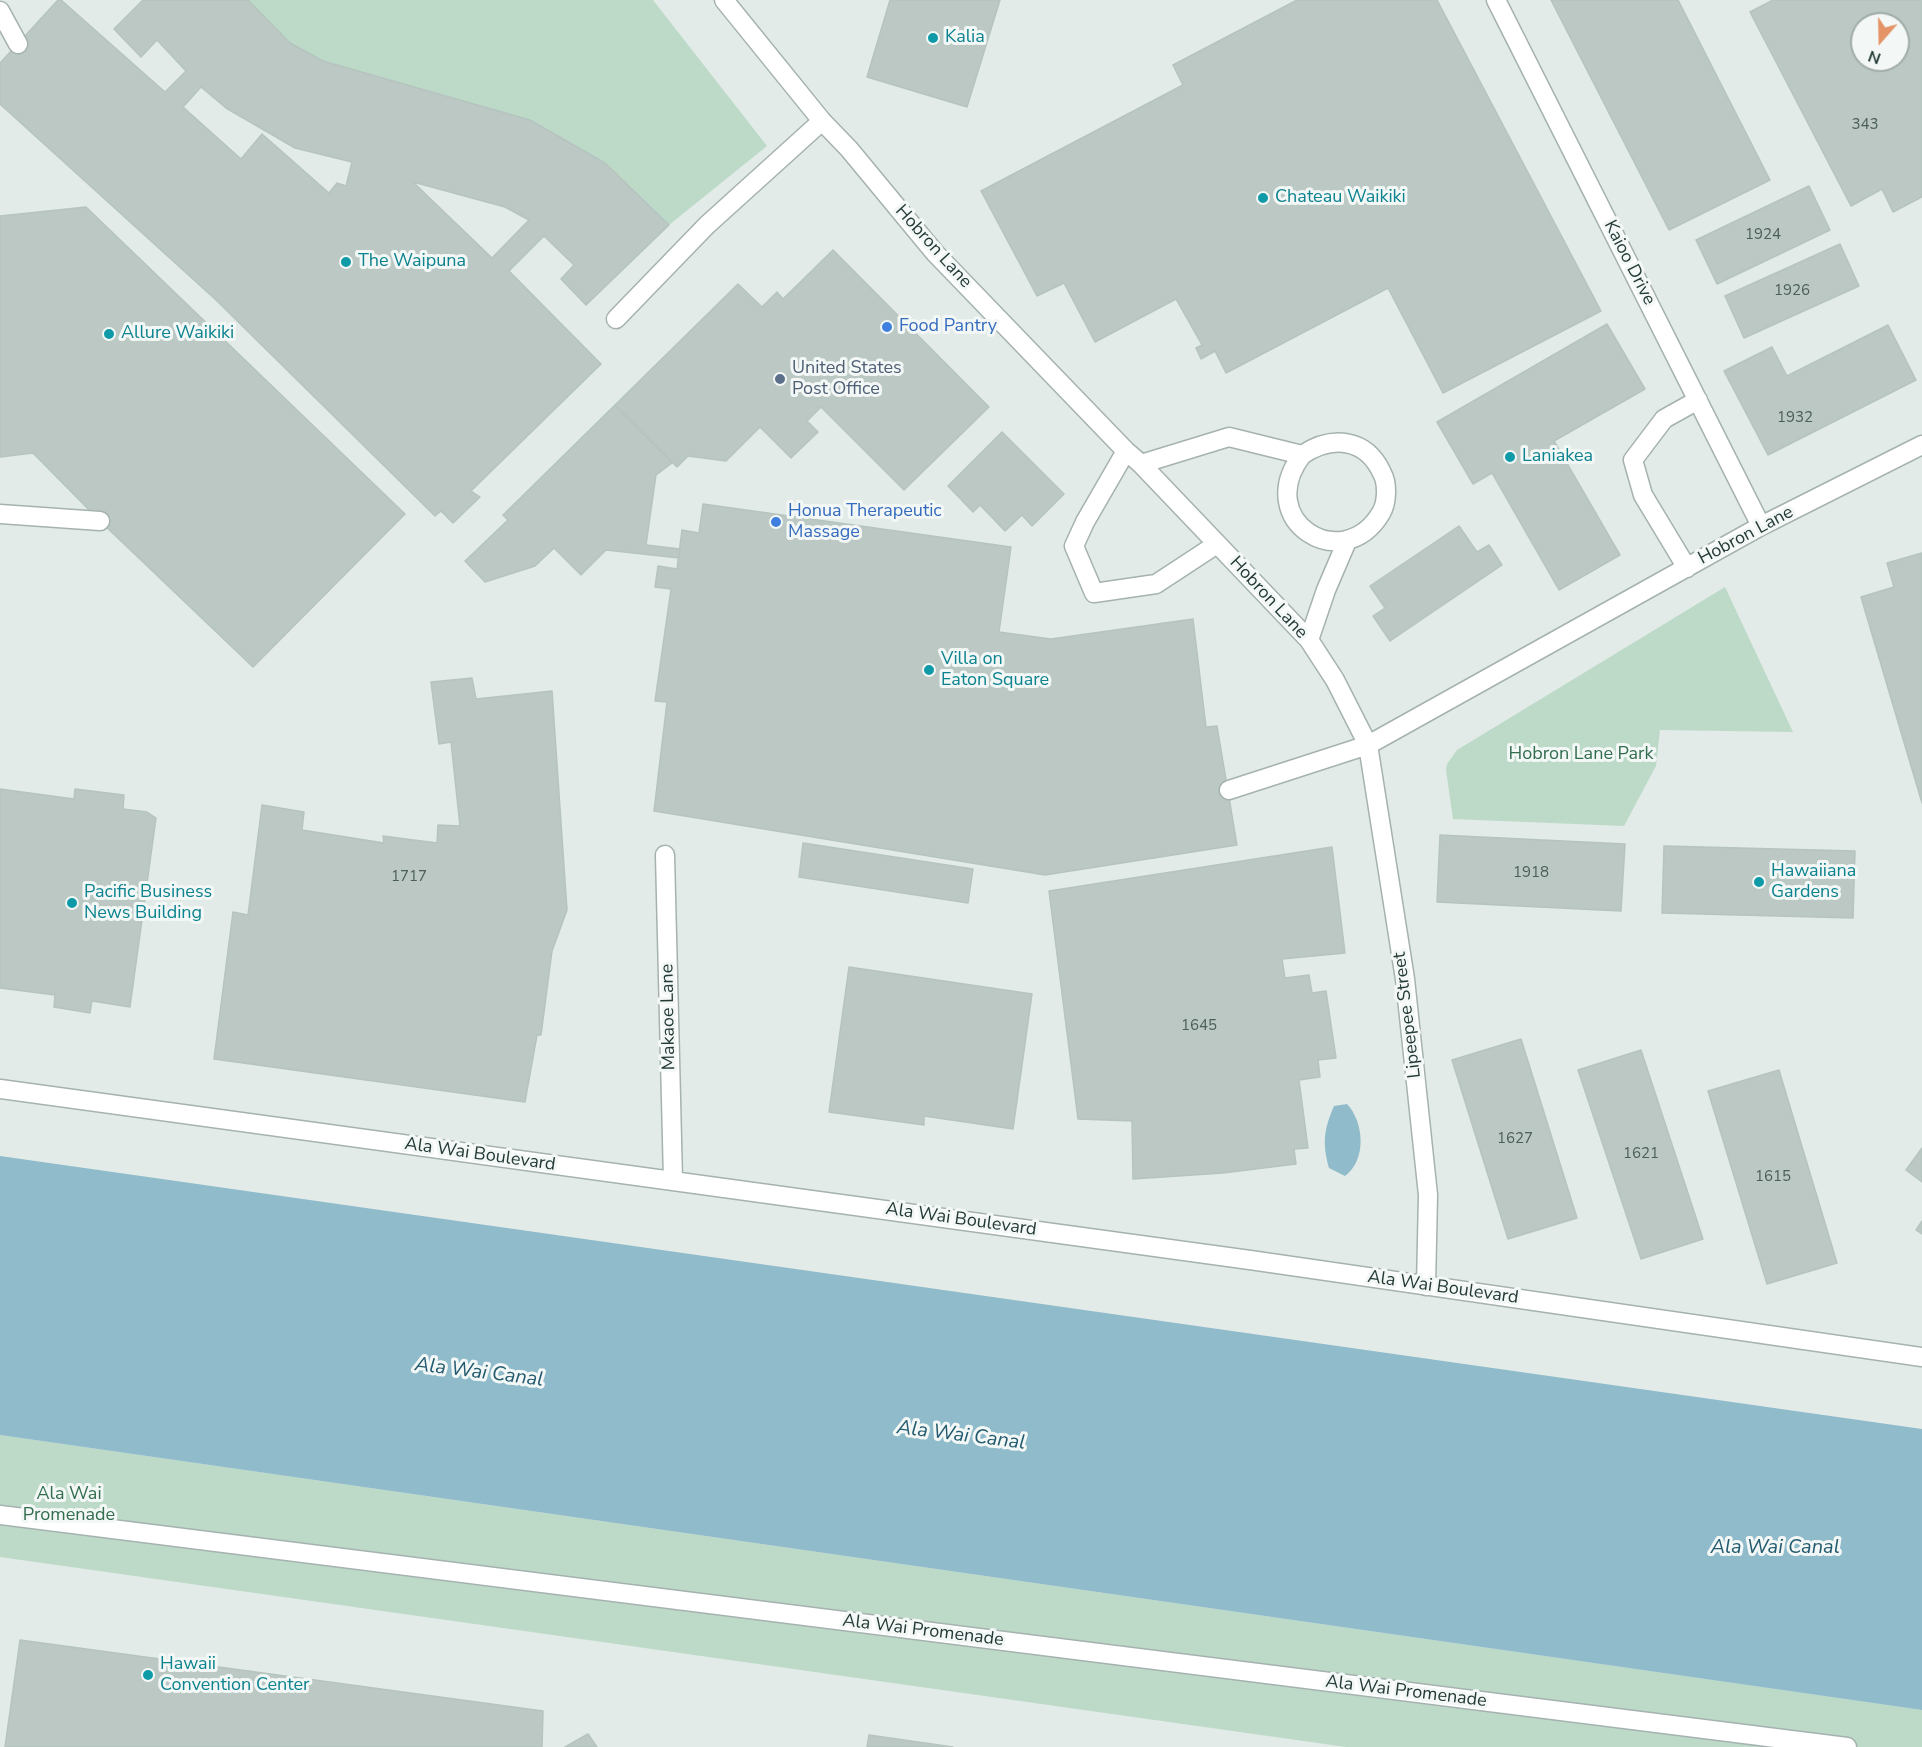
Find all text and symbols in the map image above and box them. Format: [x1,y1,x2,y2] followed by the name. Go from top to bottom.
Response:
[1850,12,1910,72] north arrow
[945,27,985,49] place label: Kalia
[926,31,940,45] marker: Kalia
[1865,45,1884,69] text: N
[1852,116,1878,134] house number: 343
[1275,187,1406,209] place label: Chateau Waikiki
[1256,191,1270,205] marker: Chateau Waikiki
[890,201,976,293] street label: Hobron Lane
[1598,217,1660,309] street label: Kaioo Drive
[1745,226,1781,244] house number: 1924
[358,251,466,273] place label: The Waipuna
[339,255,353,269] marker: The Waipuna
[1774,282,1810,300] house number: 1926
[899,316,997,338] place label: Food Pantry
[880,320,894,334] marker: Food Pantry
[121,323,234,345] place label: Allure Waikiki
[102,327,116,341] marker: Allure Waikiki
[792,358,902,400] place label: United States Post Office
[773,372,787,386] marker: United States Post Office
[1777,409,1813,427] house number: 1932
[1522,446,1593,468] place label: Laniakea
[1503,450,1517,464] marker: Laniakea
[788,501,942,544] place label: Honua Therapeutic Massage
[1695,502,1797,570] street label: Hobron Lane
[769,515,783,529] marker: Honua Therapeutic Massage
[1224,552,1312,644] street label: Hobron Lane
[941,649,1049,692] place label: Villa on Eaton Square
[922,663,936,677] marker: Villa on Eaton Square
[1508,744,1654,766] park label: Hobron Lane Park
[1771,861,1856,904] place label: Hawaiiana Gardens
[1513,864,1549,882] house number: 1918
[391,868,427,886] house number: 1717
[1752,875,1766,889] marker: Hawaiiana Gardens
[84,882,212,924] place label: Pacific Business News Building
[65,896,79,910] marker: Pacific Business News Building
[1390,951,1426,1079] street label: Lipeepee Street
[657,963,681,1071] street label: Makaoe Lane
[1181,1017,1217,1035] house number: 1645
[1497,1130,1533,1148] house number: 1627
[403,1134,557,1176] street label: Ala Wai Boulevard
[1623,1145,1659,1163] house number: 1621
[1755,1168,1791,1186] house number: 1615
[884,1199,1038,1241] street label: Ala Wai Boulevard
[1366,1267,1520,1309] street label: Ala Wai Boulevard
[413,1353,545,1393] water label: Ala Wai Canal
[895,1416,1027,1456] water label: Ala Wai Canal
[23,1484,115,1526] park label: Ala Wai Promenade
[1710,1536,1840,1560] water label: Ala Wai Canal
[841,1610,1005,1652] street label: Ala Wai Promenade
[160,1654,309,1696] place label: Hawaii Convention Center
[141,1668,155,1682] marker: Hawaii Convention Center
[1324,1671,1488,1713] street label: Ala Wai Promenade

